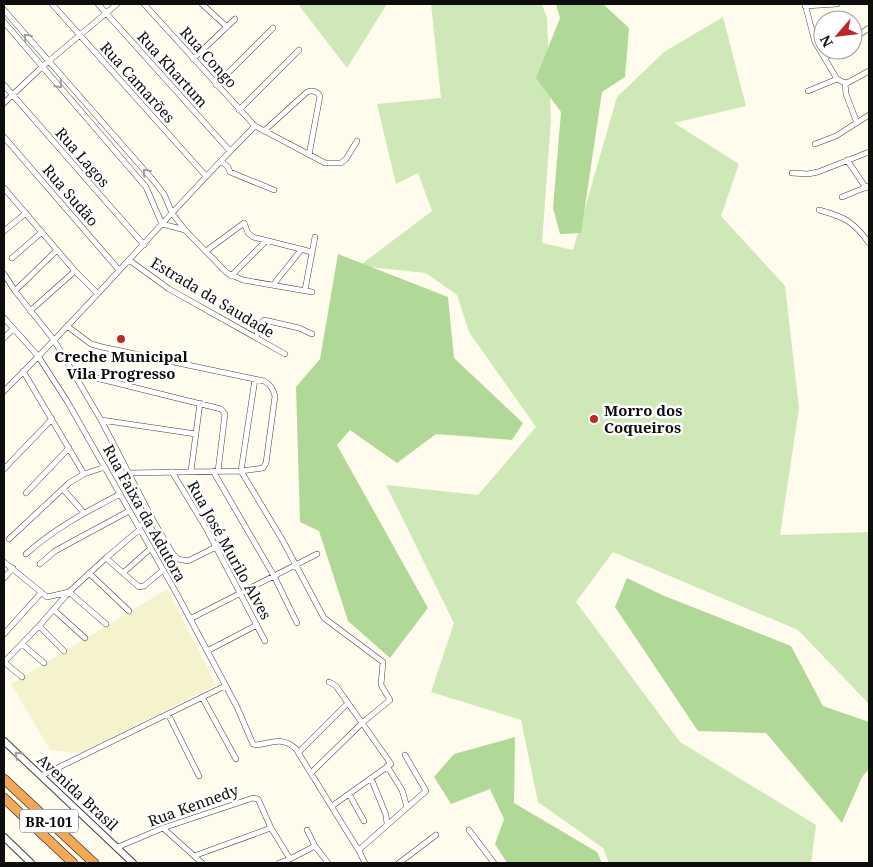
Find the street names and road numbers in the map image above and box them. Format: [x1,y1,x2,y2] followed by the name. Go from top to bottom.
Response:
[176,22,242,92] street label: Rua Congo
[133,27,213,111] street label: Rua Khartum
[96,37,180,127] street label: Rua Camarões
[52,123,115,191] street label: Rua Lagos
[39,160,103,230] street label: Rua Sudão
[148,252,278,342] street label: Estrada da Saudade
[99,441,191,585] street label: Rua Faixa da Adutora
[183,477,277,623] street label: Rua José Murilo Alves
[33,749,123,835] street label: Avenida Brasil
[145,779,242,831] street label: Rua Kennedy
[20,809,78,832] road number: BR-101

